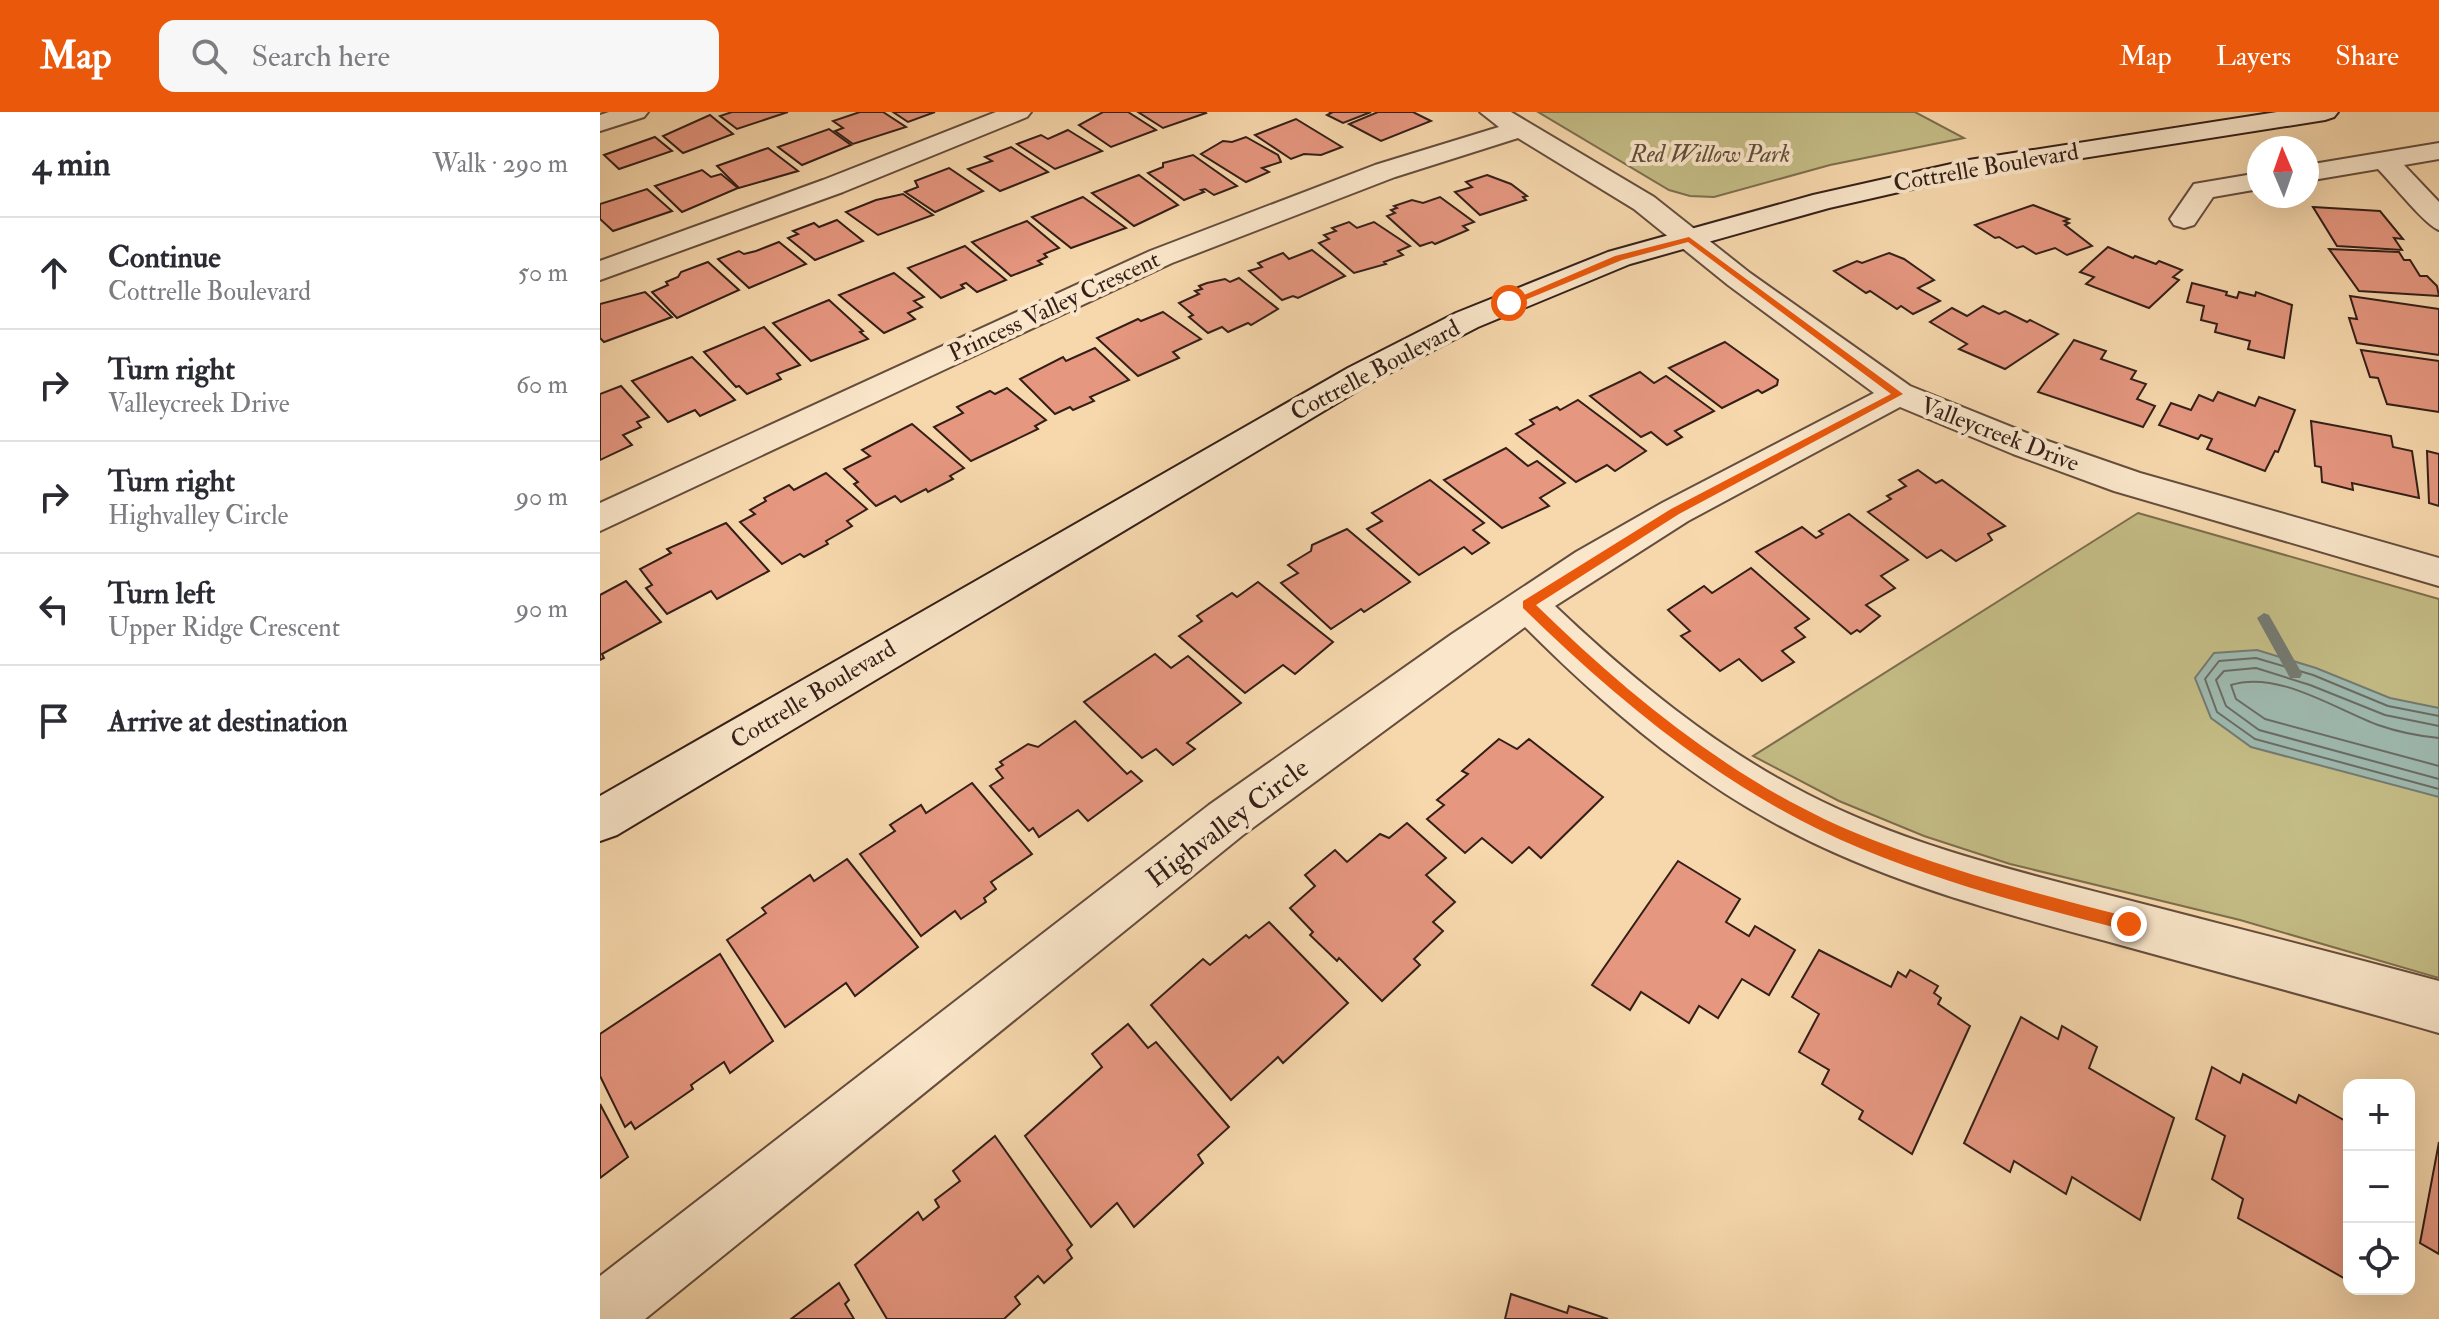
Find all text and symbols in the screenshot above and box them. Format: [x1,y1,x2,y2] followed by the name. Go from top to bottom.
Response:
[159,20,719,92] search box
[40,32,111,80] text: Map
[187,34,231,78] icon: search
[251,38,390,75] text: Search here
[2119,39,2172,74] text: Map
[2216,39,2291,74] text: Layers
[2335,39,2399,74] text: Share
[1891,136,2081,199] street label: Cottrelle Boulevard
[2247,136,2319,208] north arrow
[1629,139,1790,170] park label: Red Willow Park
[32,143,110,186] text: 4 min
[433,148,568,180] text: Walk · 290 m
[108,239,221,276] text: Continue
[944,244,1165,369] street label: Princess Valley Crescent
[32,251,76,295] icon: ahead
[518,257,568,289] text: 50 m
[108,276,311,308] text: Cottrelle Boulevard
[1491,285,1527,321] route start
[1285,313,1465,428] street label: Cottrelle Boulevard
[108,351,235,388] text: Turn right
[32,363,76,407] icon: right
[516,369,568,401] text: 60 m
[108,388,290,420] text: Valleycreek Drive
[1916,390,2084,479] street label: Valleycreek Drive
[108,463,235,500] text: Turn right
[32,475,76,519] icon: right
[516,481,568,513] text: 90 m
[108,500,288,532] text: Highvalley Circle
[108,575,215,612] text: Turn left
[32,587,76,631] icon: left
[516,593,568,625] text: 90 m
[108,612,340,644] text: Upper Ridge Crescent
[725,633,902,756] street label: Cottrelle Boulevard
[32,699,76,743] icon: arrive
[108,703,348,740] text: Arrive at destination
[1140,751,1316,896] street label: Highvalley Circle
[2111,906,2147,942] route end
[2343,1079,2415,1295] map controls
[2343,1079,2415,1151] button: +
[2343,1151,2415,1223] button: −
[2343,1223,2415,1295] button: locate

